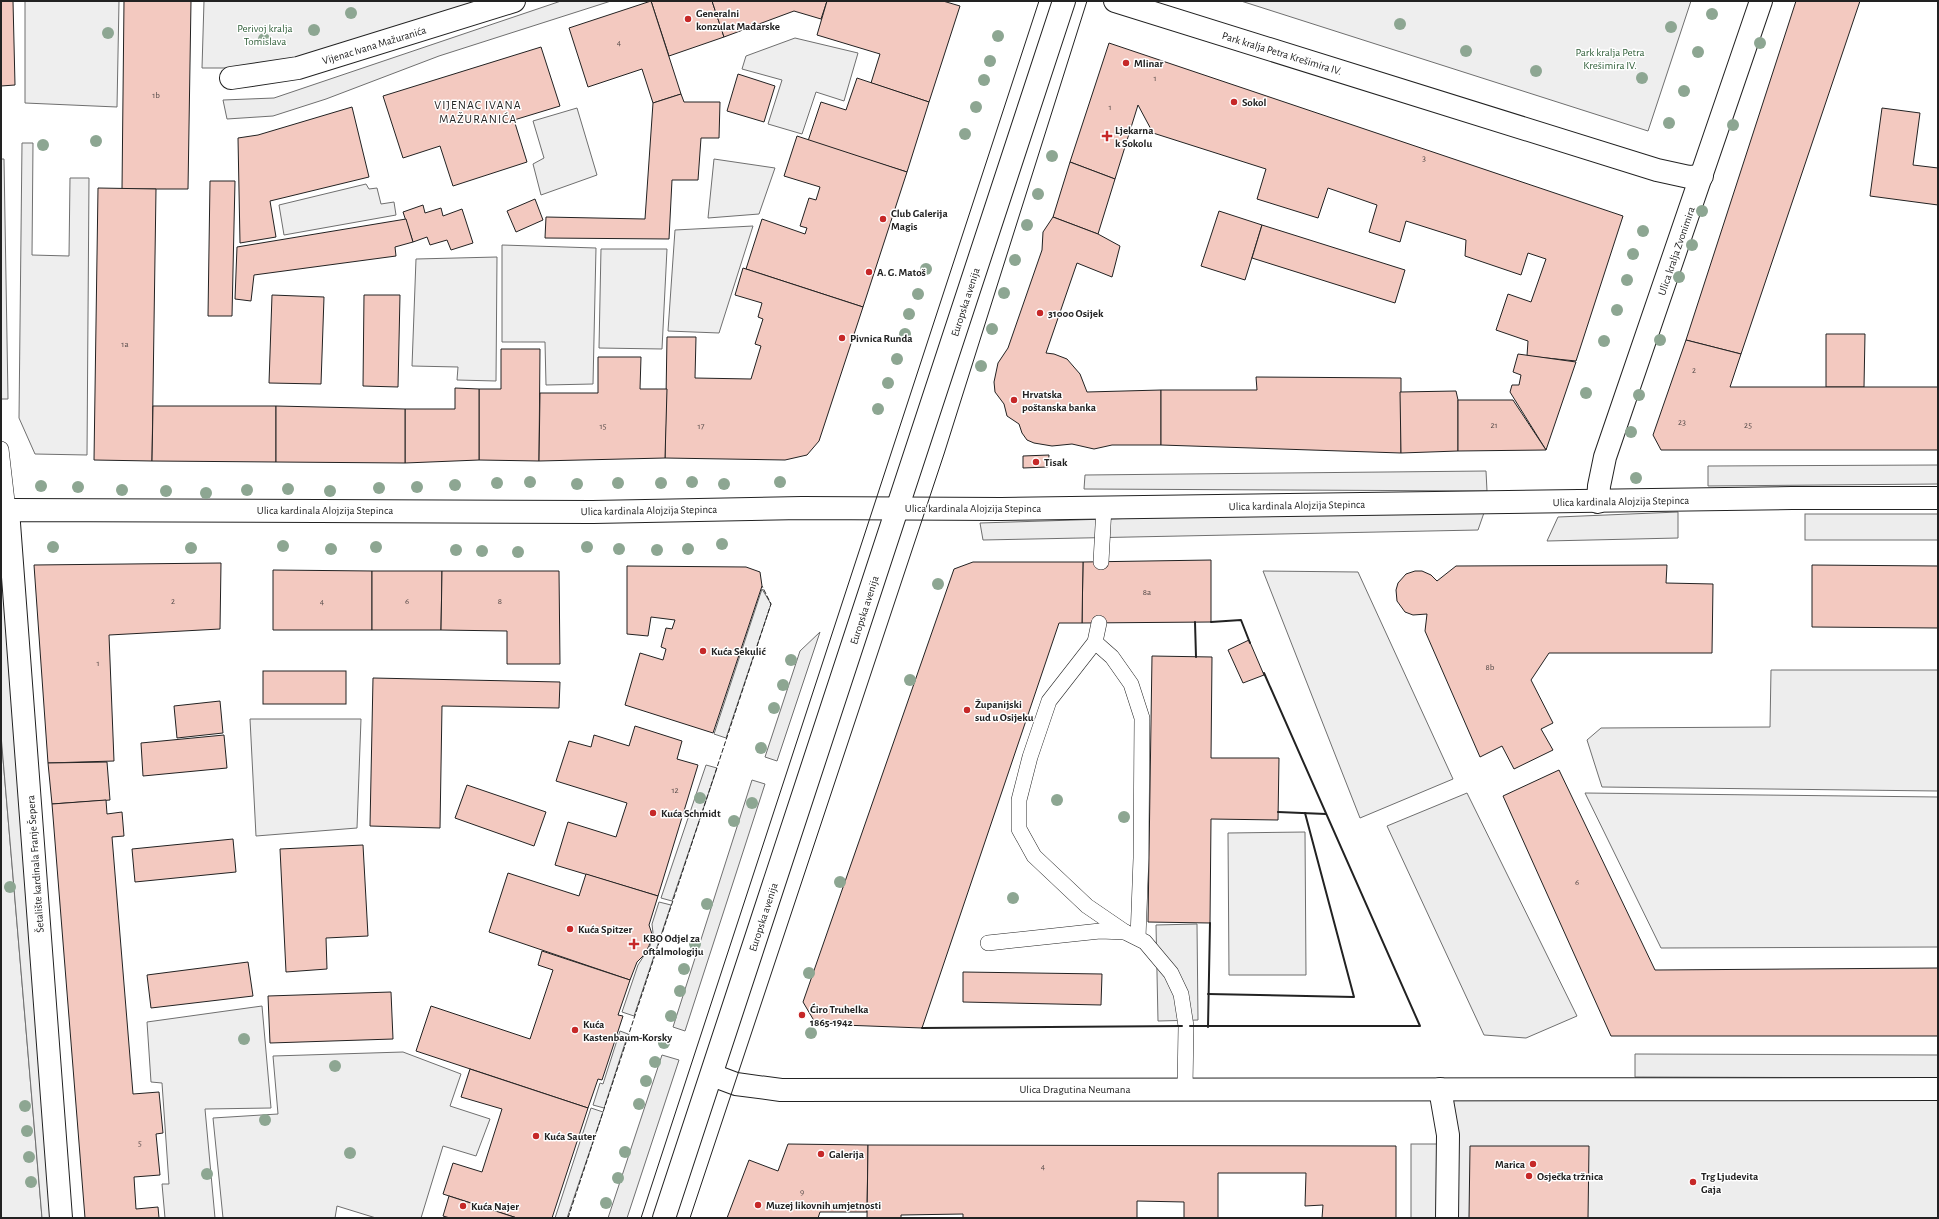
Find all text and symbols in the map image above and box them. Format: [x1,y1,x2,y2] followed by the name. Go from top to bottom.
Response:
[696,8,780,32] place label: Generalni konzulat Mađarske
[683,14,693,24] marker: Generalni konzulat Mađarske
[237,23,293,47] park label: Perivoj kralja Tomislava
[321,24,427,67] street label: Vijenac Ivana Mažuranića
[1221,30,1343,77] street label: Park kralja Petra Krešimira IV.
[617,38,622,47] house number: 4
[1575,47,1645,71] park label: Park kralja Petra Krešimira IV.
[1121,58,1131,68] marker: Mlinar
[1134,58,1164,69] place label: Mlinar
[1153,74,1157,83] house number: 1
[152,91,160,100] house number: 1b
[1229,97,1239,107] marker: Sokol
[1242,97,1266,108] place label: Sokol
[434,99,522,125] district label: VIJENAC IVANA MAŽURANIĆA
[1108,103,1112,112] house number: 1
[1115,125,1154,149] place label: Ljekarna k Sokolu
[1102,131,1112,141] marker: Ljekarna k Sokolu
[1422,154,1426,163] house number: 3
[1656,205,1697,297] street label: Ulica kralja Zvonimira
[891,208,948,232] place label: Club Galerija Magis
[878,214,888,224] marker: Club Galerija Magis
[949,266,982,338] street label: Europska avenija
[864,267,874,277] marker: A. G. Matoš
[877,267,926,278] place label: A. G. Matoš
[1035,308,1045,318] marker: 31000 Osijek
[1048,308,1104,319] place label: 31000 Osijek
[837,333,847,343] marker: Pivnica Runda
[850,333,913,344] place label: Pivnica Runda
[121,340,129,349] house number: 1a
[1692,366,1696,375] house number: 2
[1022,389,1097,413] place label: Hrvatska poštanska banka
[1009,395,1019,405] marker: Hrvatska poštanska banka
[1678,418,1686,427] house number: 23
[1490,421,1498,430] house number: 21
[1744,421,1752,430] house number: 25
[600,422,607,431] house number: 15
[698,422,705,431] house number: 17
[1031,457,1041,467] marker: Tisak
[1044,457,1068,468] place label: Tisak
[1553,495,1689,508] street label: Ulica kardinala Alojzija Stepinca
[1229,499,1365,512] street label: Ulica kardinala Alojzija Stepinca
[905,503,1041,514] street label: Ulica kardinala Alojzija Stepinca
[581,504,717,517] street label: Ulica kardinala Alojzija Stepinca
[257,505,393,516] street label: Ulica kardinala Alojzija Stepinca
[848,574,881,646] street label: Europska avenija
[1143,588,1151,597] house number: 8a
[171,597,175,606] house number: 2
[320,597,325,606] house number: 4
[405,597,409,606] house number: 6
[498,597,502,606] house number: 8
[698,646,708,656] marker: Kuća Sekulić
[711,646,766,657] place label: Kuća Sekulić
[96,659,100,668] house number: 1
[1486,663,1495,672] house number: 8b
[975,699,1034,723] place label: Županijski sud u Osijeku
[962,705,972,715] marker: Županijski sud u Osijeku
[671,786,679,795] house number: 12
[25,795,46,933] street label: Šetalište kardinala Franje Šepera
[648,808,658,818] marker: Kuća Schmidt
[661,808,721,819] place label: Kuća Schmidt
[1575,878,1579,887] house number: 6
[747,881,780,953] street label: Europska avenija
[565,924,575,934] marker: Kuća Spitzer
[578,924,633,935] place label: Kuća Spitzer
[643,933,704,957] place label: KBO Odjel za oftalmologiju
[628,938,640,950] marker: KBO Odjel za oftalmologiju
[810,1003,869,1028] place label: Ćiro Truhelka 1865-1942
[797,1010,807,1020] marker: Ćiro Truhelka 1865-1942
[583,1019,672,1043] place label: Kuća Kastenbaum-Korsky
[570,1025,580,1035] marker: Kuća Kastenbaum-Korsky
[1019,1084,1131,1095] street label: Ulica Dragutina Neumana
[531,1131,541,1141] marker: Kuća Sauter
[544,1131,596,1142] place label: Kuća Sauter
[138,1139,142,1148] house number: 5
[816,1149,826,1159] marker: Galerija
[829,1149,865,1160] place label: Galerija
[1495,1159,1526,1170] place label: Marica
[1528,1159,1538,1169] marker: Marica
[1041,1162,1046,1171] house number: 4
[1524,1171,1534,1181] marker: Osječka tržnica
[1537,1171,1604,1182] place label: Osječka tržnica
[1701,1171,1759,1195] place label: Trg Ljudevita Gaja
[1688,1177,1698,1187] marker: Trg Ljudevita Gaja
[800,1188,804,1197] house number: 9
[753,1200,763,1210] marker: Muzej likovnih umjetnosti
[766,1200,881,1211] place label: Muzej likovnih umjetnosti
[458,1201,468,1211] marker: Kuća Najer
[471,1201,519,1212] place label: Kuća Najer

